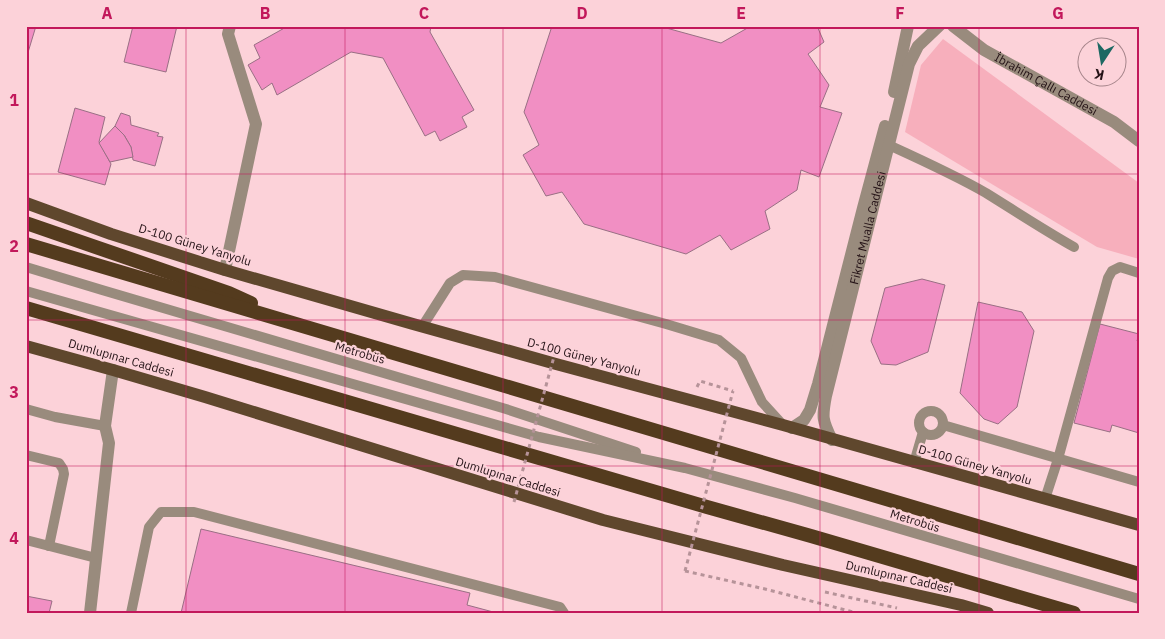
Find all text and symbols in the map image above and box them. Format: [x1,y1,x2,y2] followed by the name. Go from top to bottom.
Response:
[102,3,113,23] text: A
[260,3,271,23] text: B
[419,3,429,23] text: C
[576,3,588,23] text: D
[736,3,746,23] text: E
[895,3,905,23] text: F
[1052,3,1064,23] text: G
[1078,38,1128,88] north arrow
[992,49,1100,118] street label: İbrahim Çallı Caddesi
[1092,65,1106,85] text: K
[9,90,19,110] text: 1
[846,170,889,286] street label: Fikret Mualla Caddesi
[137,220,253,269] street label: D-100 Güney Yanyolu
[9,236,19,256] text: 2
[526,334,643,379] street label: D-100 Güney Yanyolu
[67,335,176,380] street label: Dumlupınar Caddesi
[333,338,387,367] street label: Metrobüs
[9,382,19,402] text: 3
[917,441,1034,488] street label: D-100 Güney Yanyolu
[454,453,562,500] street label: Dumlupınar Caddesi
[888,506,942,535] street label: Metrobüs
[9,528,19,548] text: 4
[844,557,954,596] street label: Dumlupınar Caddesi

